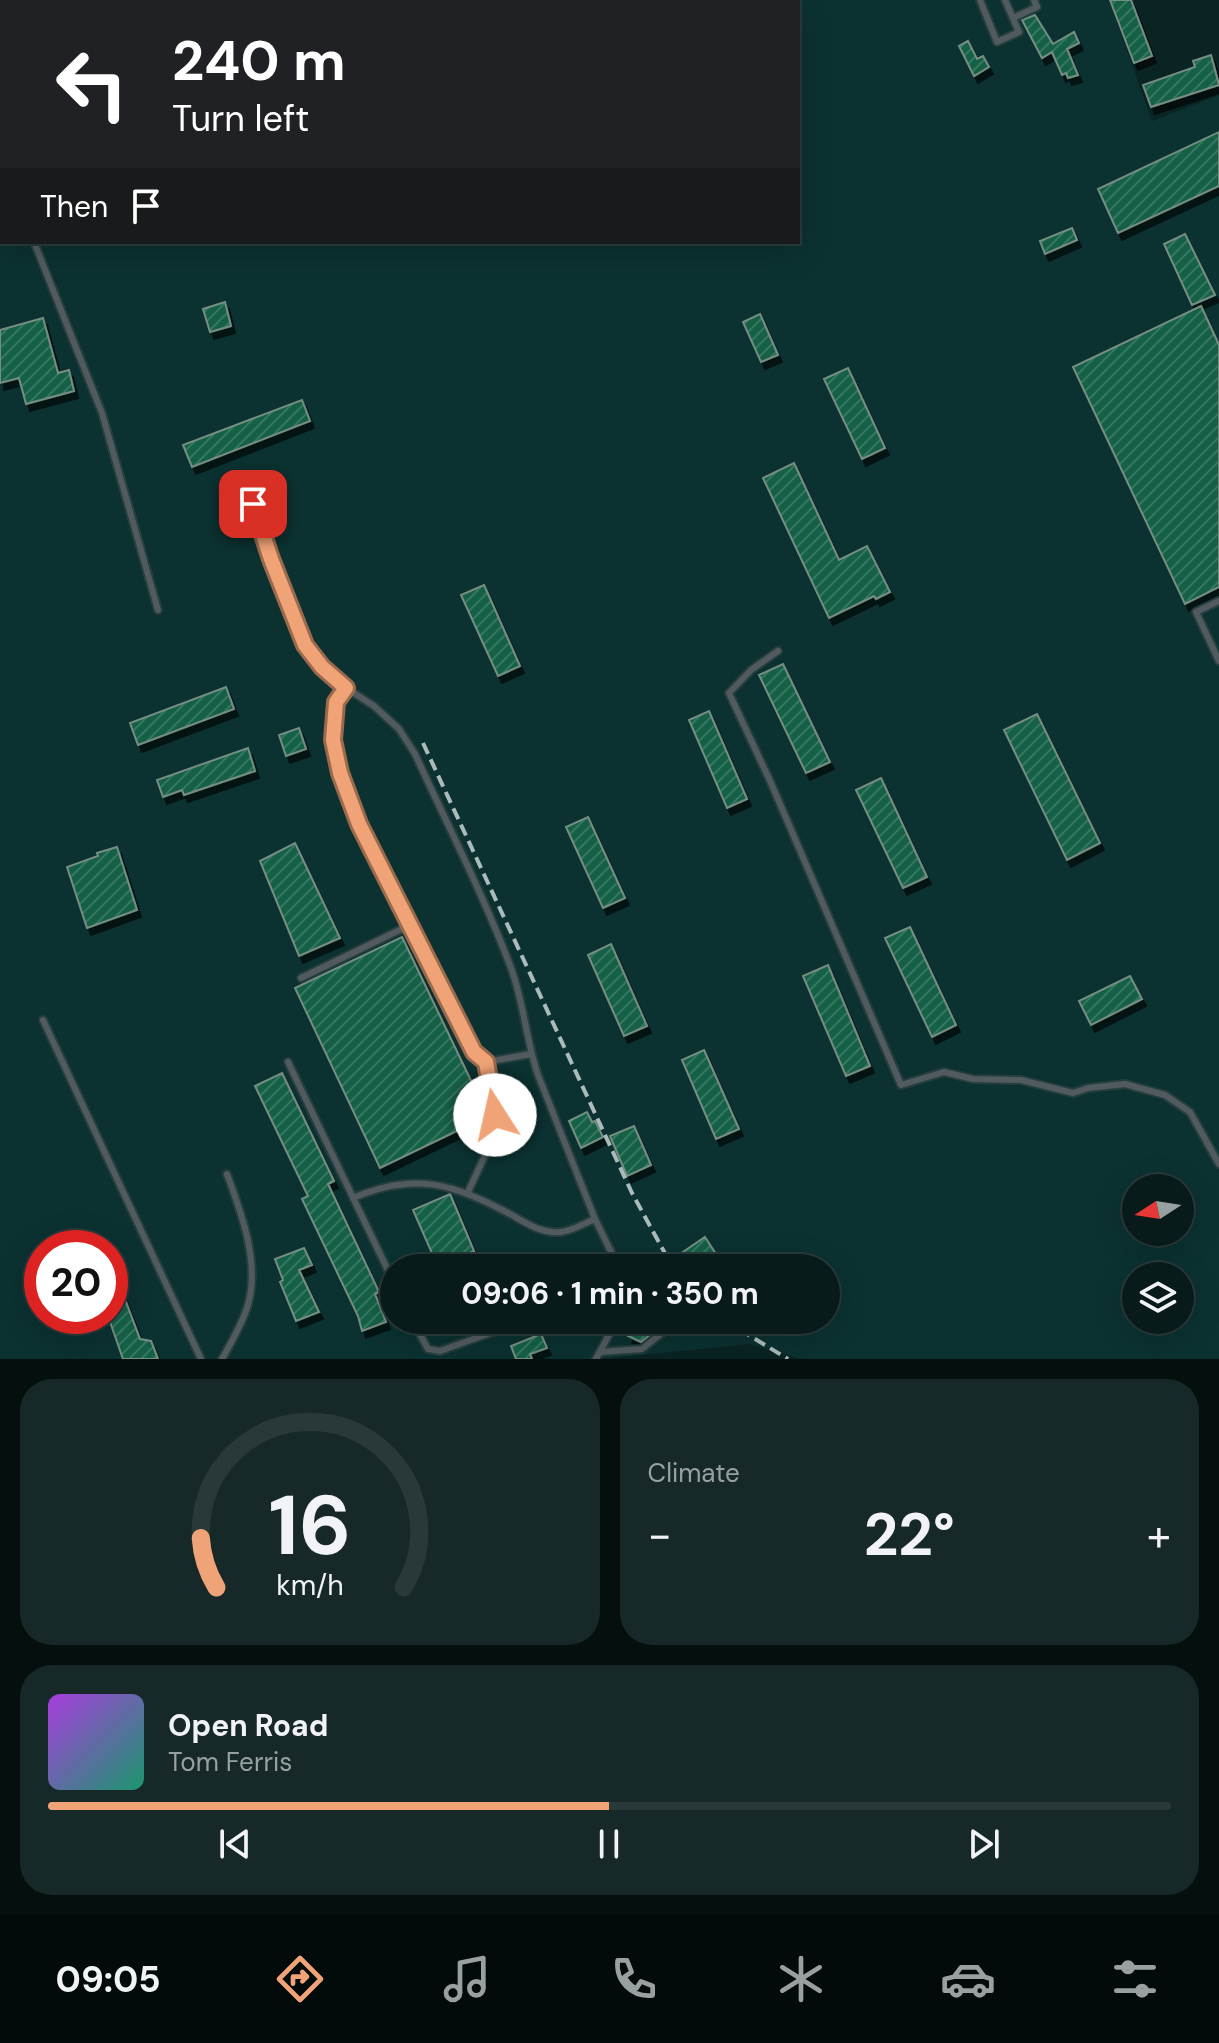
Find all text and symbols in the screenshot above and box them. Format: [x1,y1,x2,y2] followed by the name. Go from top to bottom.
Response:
[172,24,346,97] text: 240 m
[40,32,144,136] icon: left
[172,95,309,142] text: Turn left
[124,184,168,228] icon: arrive
[40,187,108,226] text: Then
[219,470,287,538] pin
[231,482,275,526] icon: arrive
[453,1073,537,1157] position arrow
[1122,1174,1194,1246] north arrow
[1122,1174,1194,1334] map controls
[24,1230,128,1334] speed limit sign: 20
[1122,1262,1194,1334] button: layers
[461,1274,759,1313] text: 09:06 · 1 min · 350 m
[648,1456,740,1490] text: Climate
[268,1471,351,1580] text: 16
[864,1495,955,1574] text: 22°
[648,1506,672,1564] text: −
[1147,1506,1171,1564] text: +
[276,1567,344,1604] text: km/h
[168,1706,328,1745] text: Open Road
[168,1745,292,1779] text: Tom Ferris
[213,1822,257,1866] icon: previous
[587,1822,631,1866] icon: pause
[962,1822,1006,1866] icon: next
[272,1951,328,2007] icon: directions
[439,1951,495,2007] icon: music
[606,1951,662,2007] icon: phone
[773,1951,829,2007] icon: climate
[940,1951,996,2007] icon: car
[1107,1951,1163,2007] icon: filters
[56,1956,161,2003] text: 09:05

